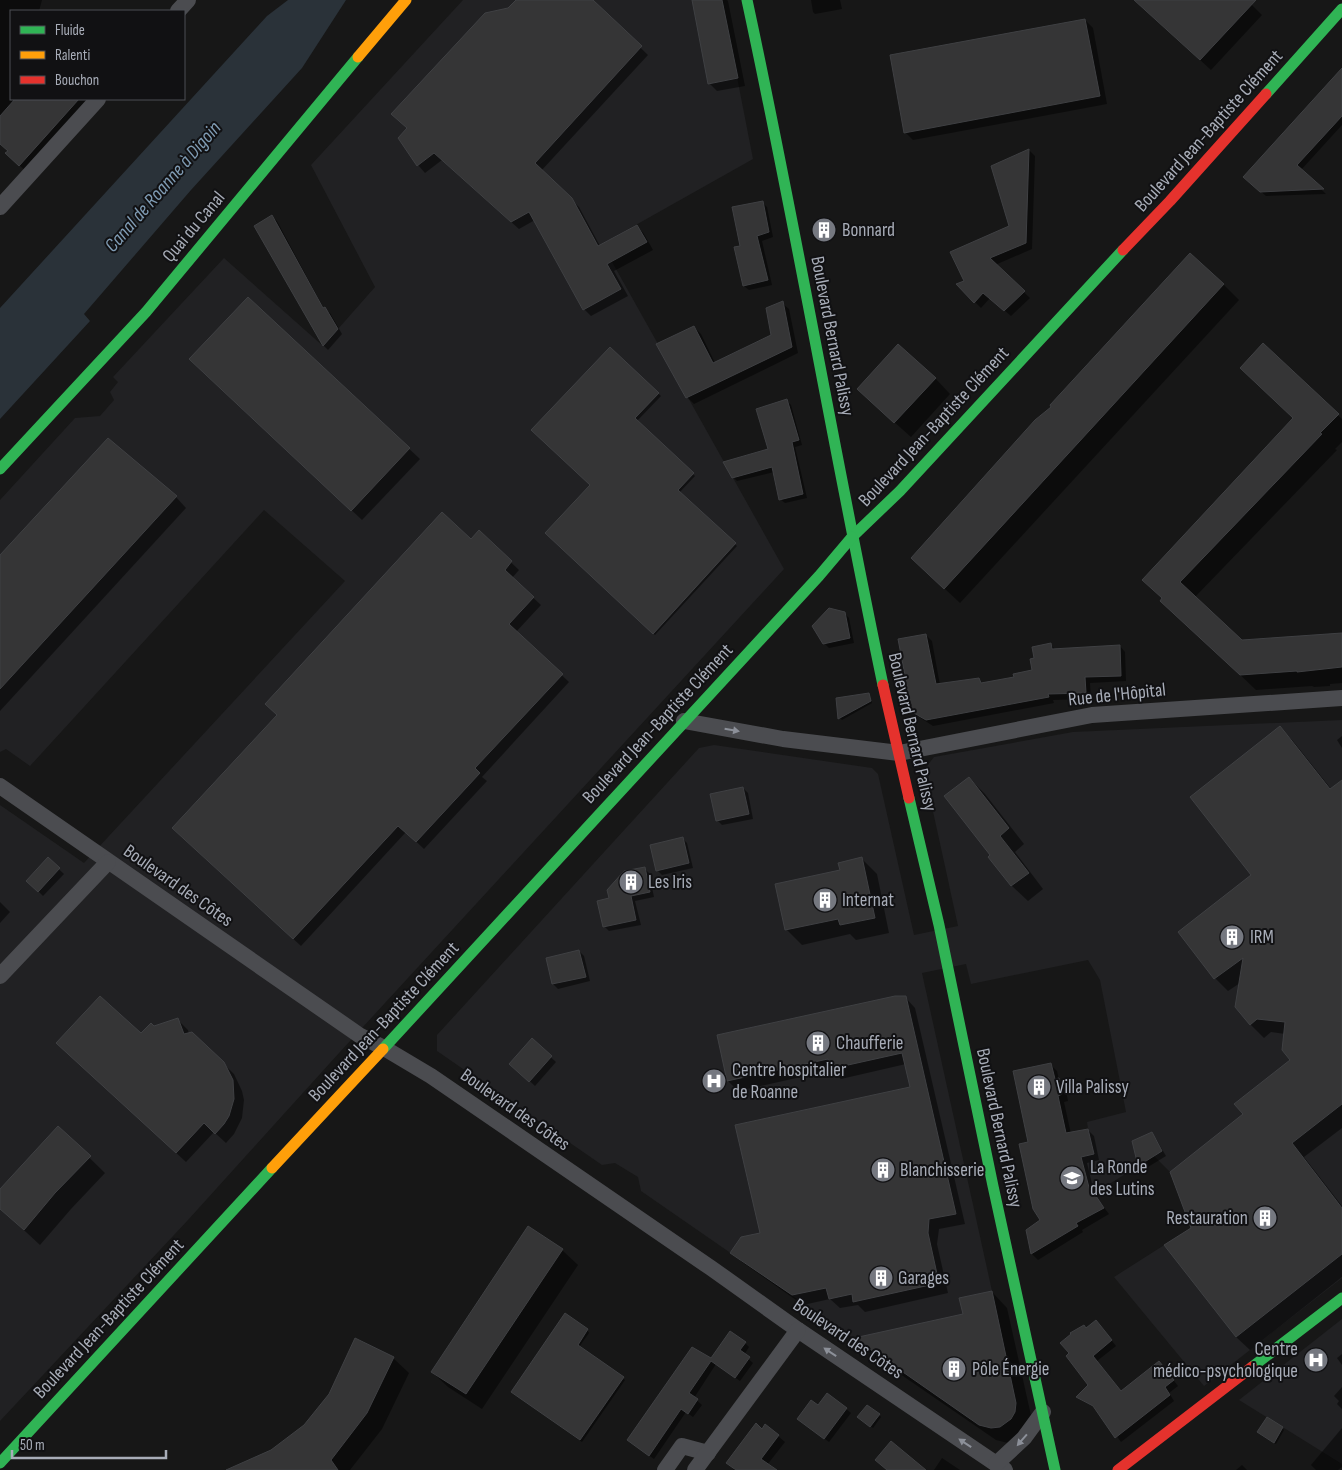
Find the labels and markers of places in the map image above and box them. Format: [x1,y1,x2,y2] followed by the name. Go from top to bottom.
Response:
[811,217,837,243] building icon: Bonnard
[842,219,895,242] place label: Bonnard
[618,869,644,895] building icon: Les Iris
[648,871,692,894] place label: Les Iris
[812,887,838,913] building icon: Internat
[842,889,894,912] place label: Internat
[1219,924,1245,950] building icon: IRM
[1250,926,1274,949] place label: IRM
[805,1030,831,1056] building icon: Chaufferie
[836,1032,903,1055] place label: Chaufferie
[732,1059,847,1104] place label: Centre hospitalier de Roanne
[701,1068,727,1094] hospital icon: Centre hospitalier de Roanne
[1026,1074,1052,1100] building icon: Villa Palissy
[1056,1076,1129,1099] place label: Villa Palissy
[1090,1156,1155,1201] place label: La Ronde des Lutins
[870,1157,896,1183] building icon: Blanchisserie
[900,1159,984,1182] place label: Blanchisserie
[1059,1165,1085,1191] school or university icon: La Ronde des Lutins
[1252,1205,1278,1231] building icon: Restauration
[1166,1207,1248,1230] place label: Restauration
[868,1265,894,1291] building icon: Garages
[898,1267,949,1290] place label: Garages
[1153,1338,1298,1383] place label: Centre médico-psychologique
[1303,1347,1329,1373] hospital icon: Centre médico-psychologique
[941,1356,967,1382] building icon: Pôle Énergie
[972,1358,1049,1381] place label: Pôle Énergie

